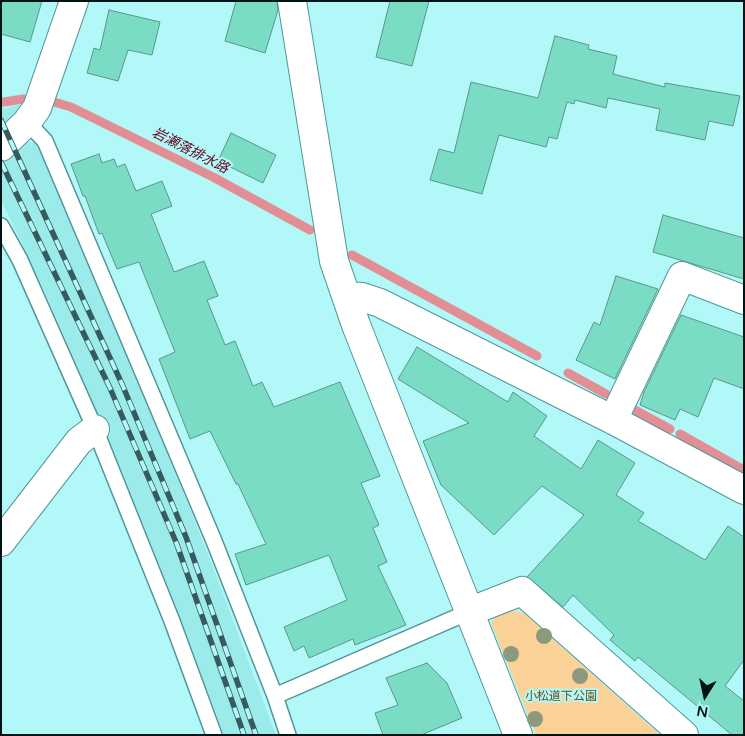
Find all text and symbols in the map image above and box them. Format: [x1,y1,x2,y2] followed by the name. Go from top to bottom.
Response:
[149,124,231,178] water label: 岩瀬落排水路
[680,671,730,721] north arrow
[525,690,597,704] park label: 小松道下公園
[695,702,709,721] text: N

